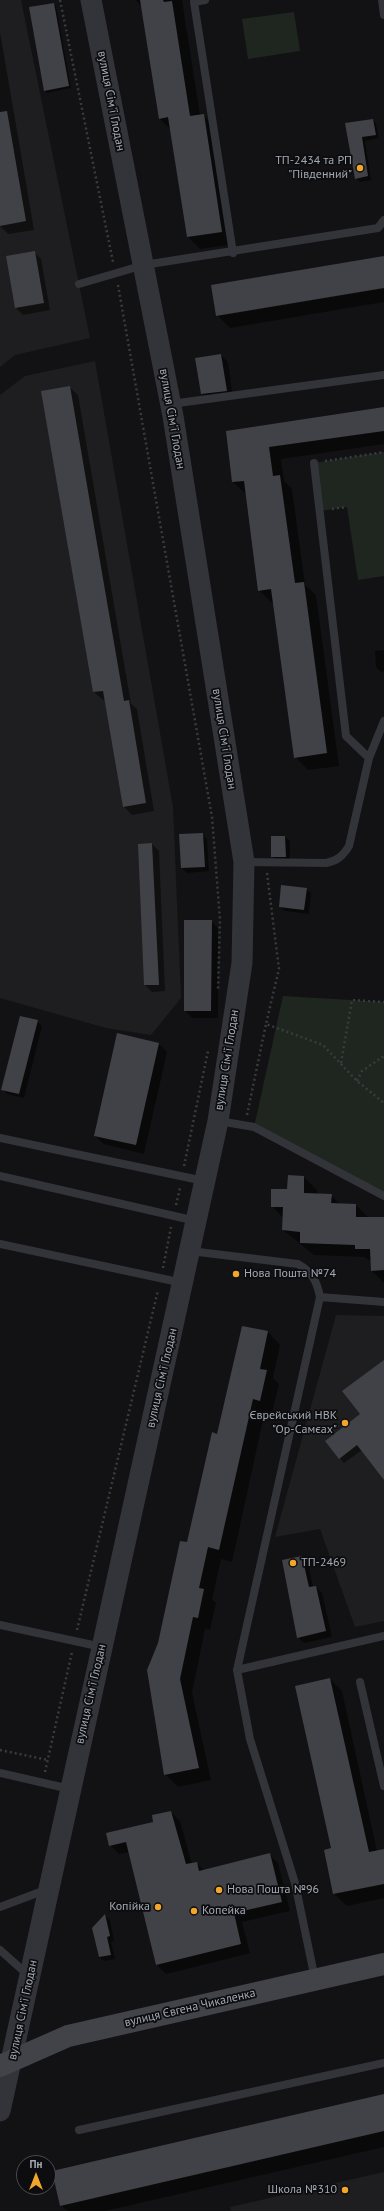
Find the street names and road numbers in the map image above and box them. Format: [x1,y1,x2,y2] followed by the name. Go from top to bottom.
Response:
[94,50,128,152] street label: вулиця Сім'ї Глодан
[156,368,188,470] street label: вулиця Сім'ї Глодан
[209,688,239,790] street label: вулиця Сім'ї Глодан
[212,1009,242,1111] street label: вулиця Сім'ї Глодан
[144,1327,180,1429] street label: вулиця Сім'ї Глодан
[73,1643,109,1745] street label: вулиця Сім'ї Глодан
[5,1959,41,2061] street label: вулиця Сім'ї Глодан
[123,1986,257,2030] street label: вулиця Євгена Чикаленка

